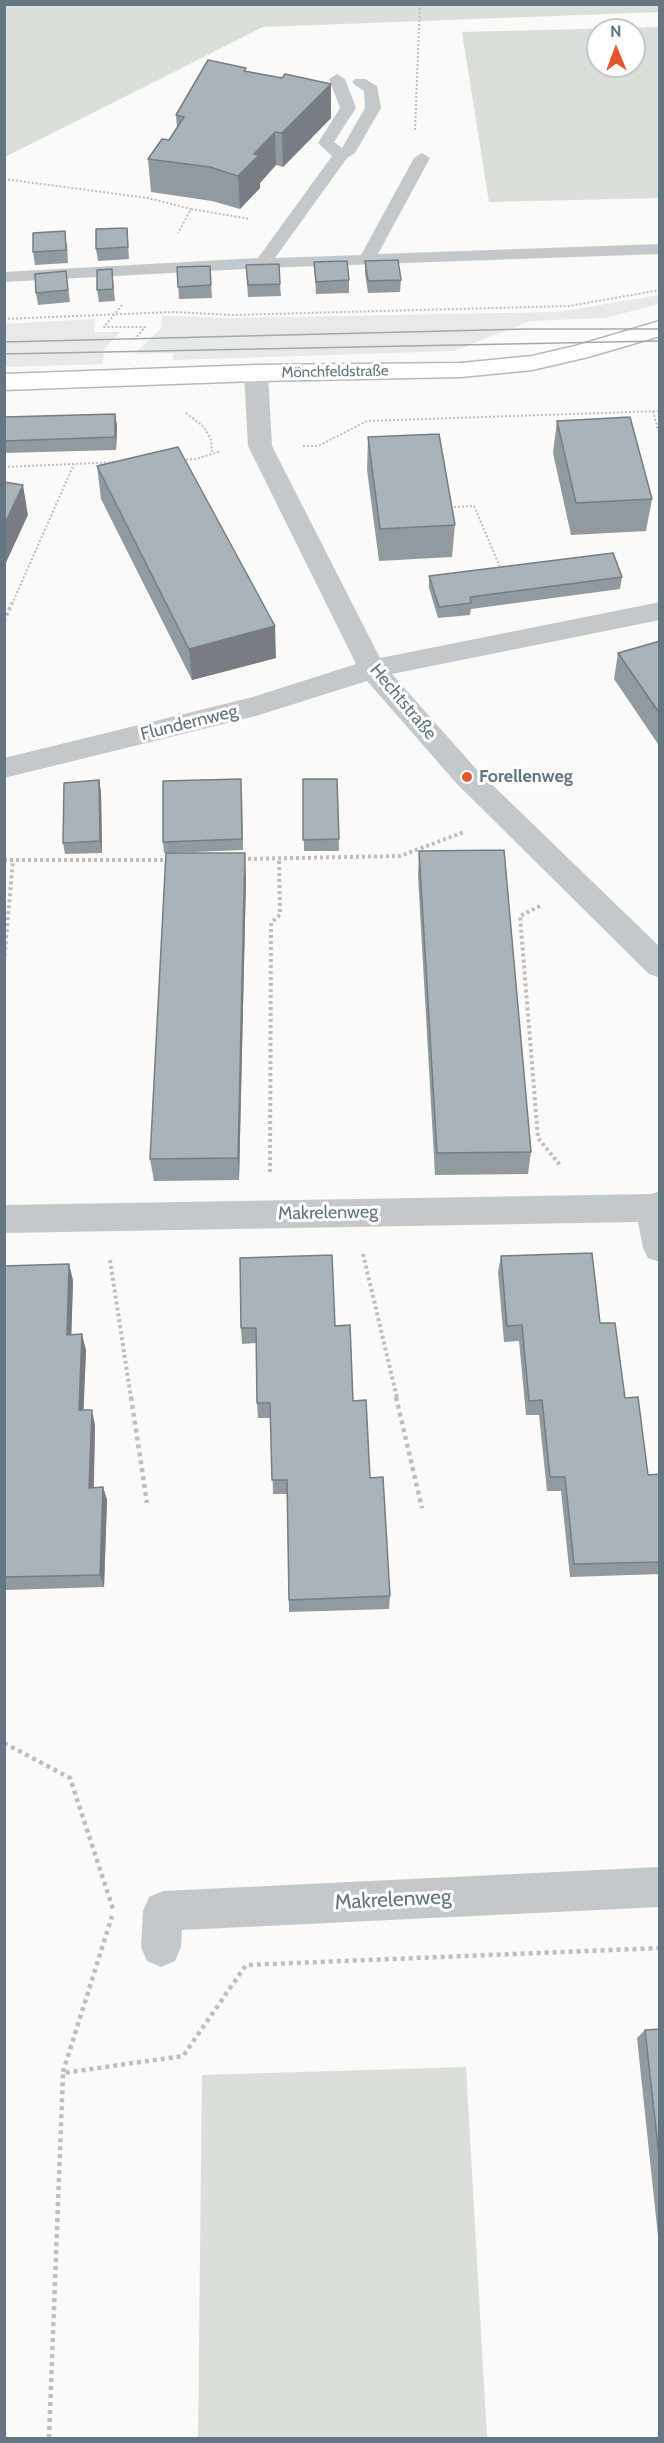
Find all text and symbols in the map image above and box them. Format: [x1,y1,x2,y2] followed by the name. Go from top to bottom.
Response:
[586,18,646,78] north arrow
[610,22,622,41] text: N
[281,362,389,382] street label: Mönchfeldstraße
[365,660,441,744] street label: Hechtstraße
[138,701,240,745] street label: Flundernweg
[479,766,573,788] place label: Forellenweg
[460,770,474,784] marker: Forellenweg
[278,1201,378,1225] street label: Makrelenweg
[334,1884,452,1916] street label: Makrelenweg

